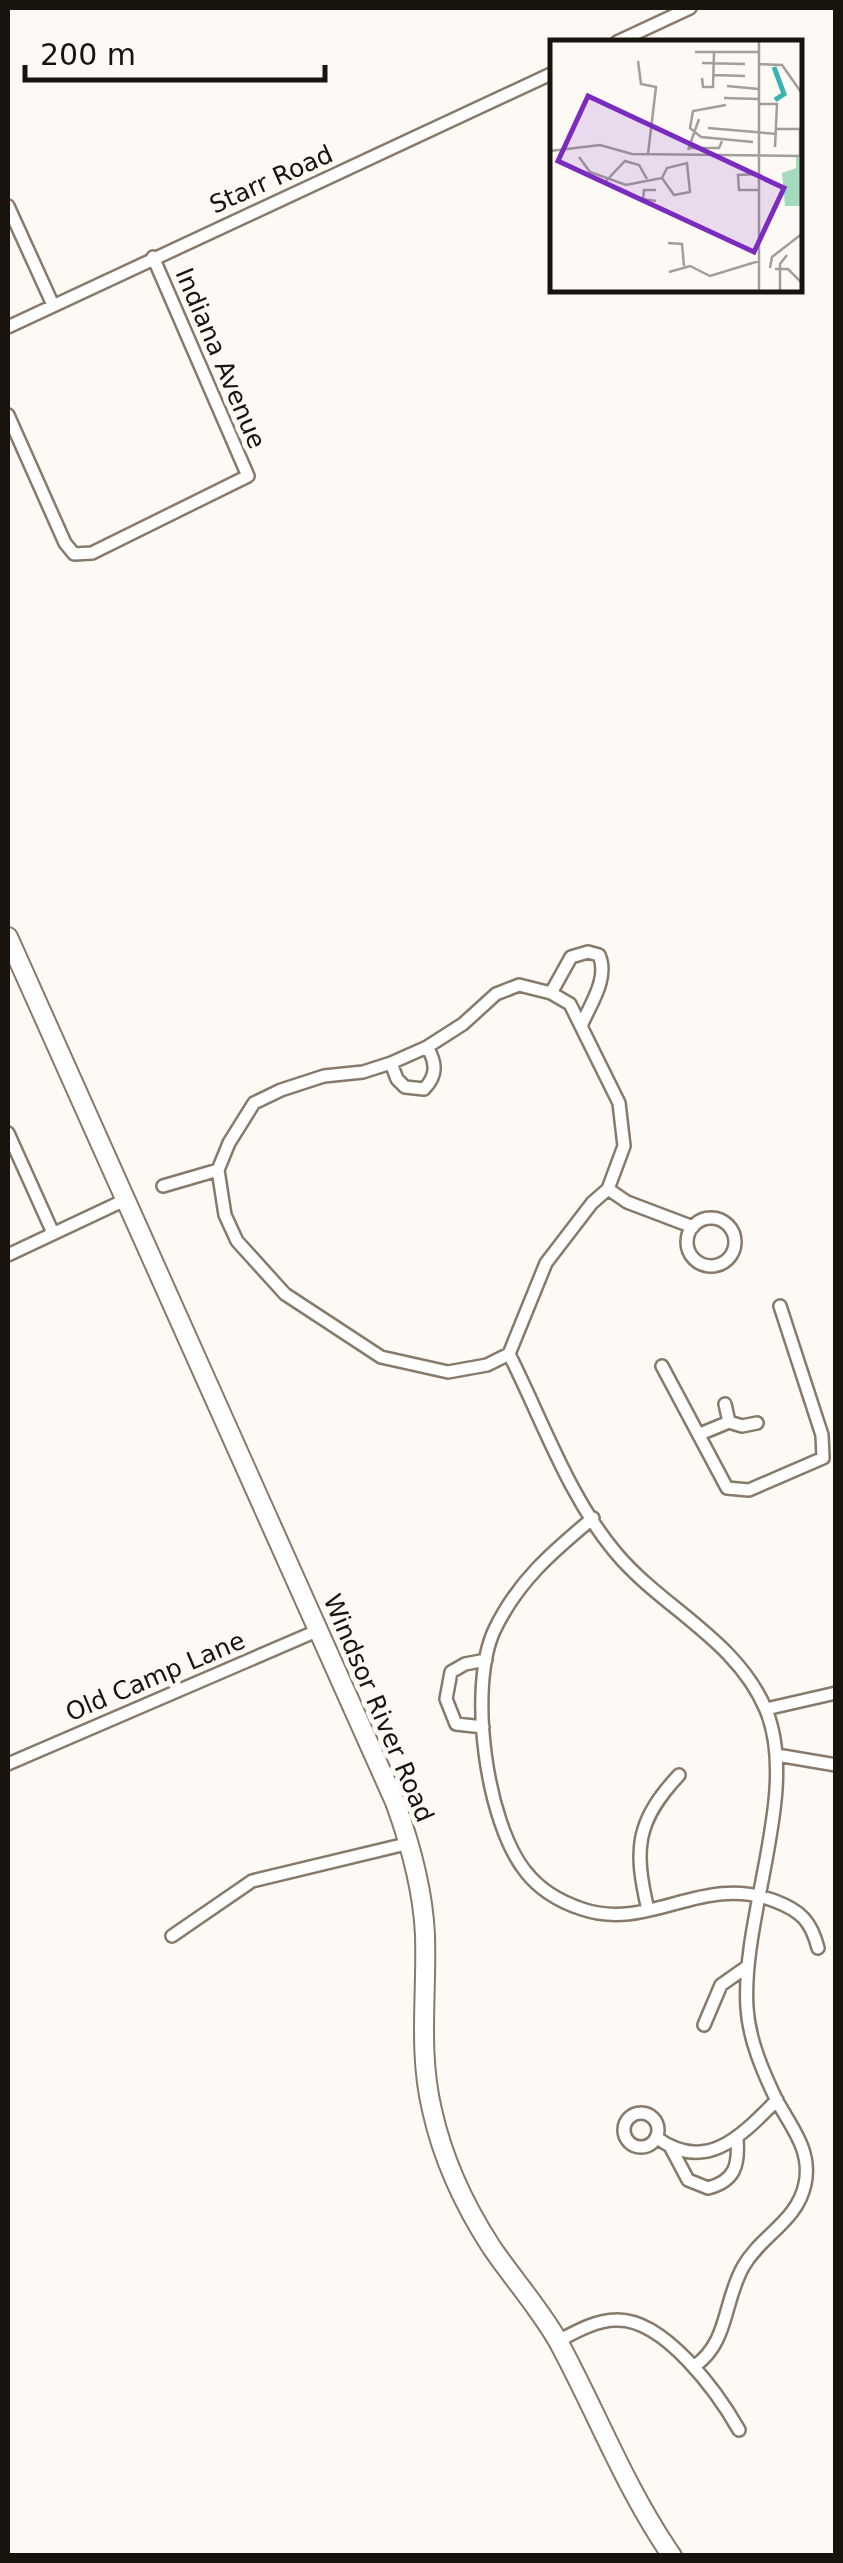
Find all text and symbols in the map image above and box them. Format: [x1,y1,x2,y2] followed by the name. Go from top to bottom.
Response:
[25,20,325,82] scale bar
[40,37,136,72] text: 200 m
[550,40,803,292] inset map
[205,139,337,220] street label: Starr Road
[169,264,272,453] street label: Indiana Avenue
[317,1590,440,1827] street label: Windsor River Road
[61,1626,249,1727] street label: Old Camp Lane

